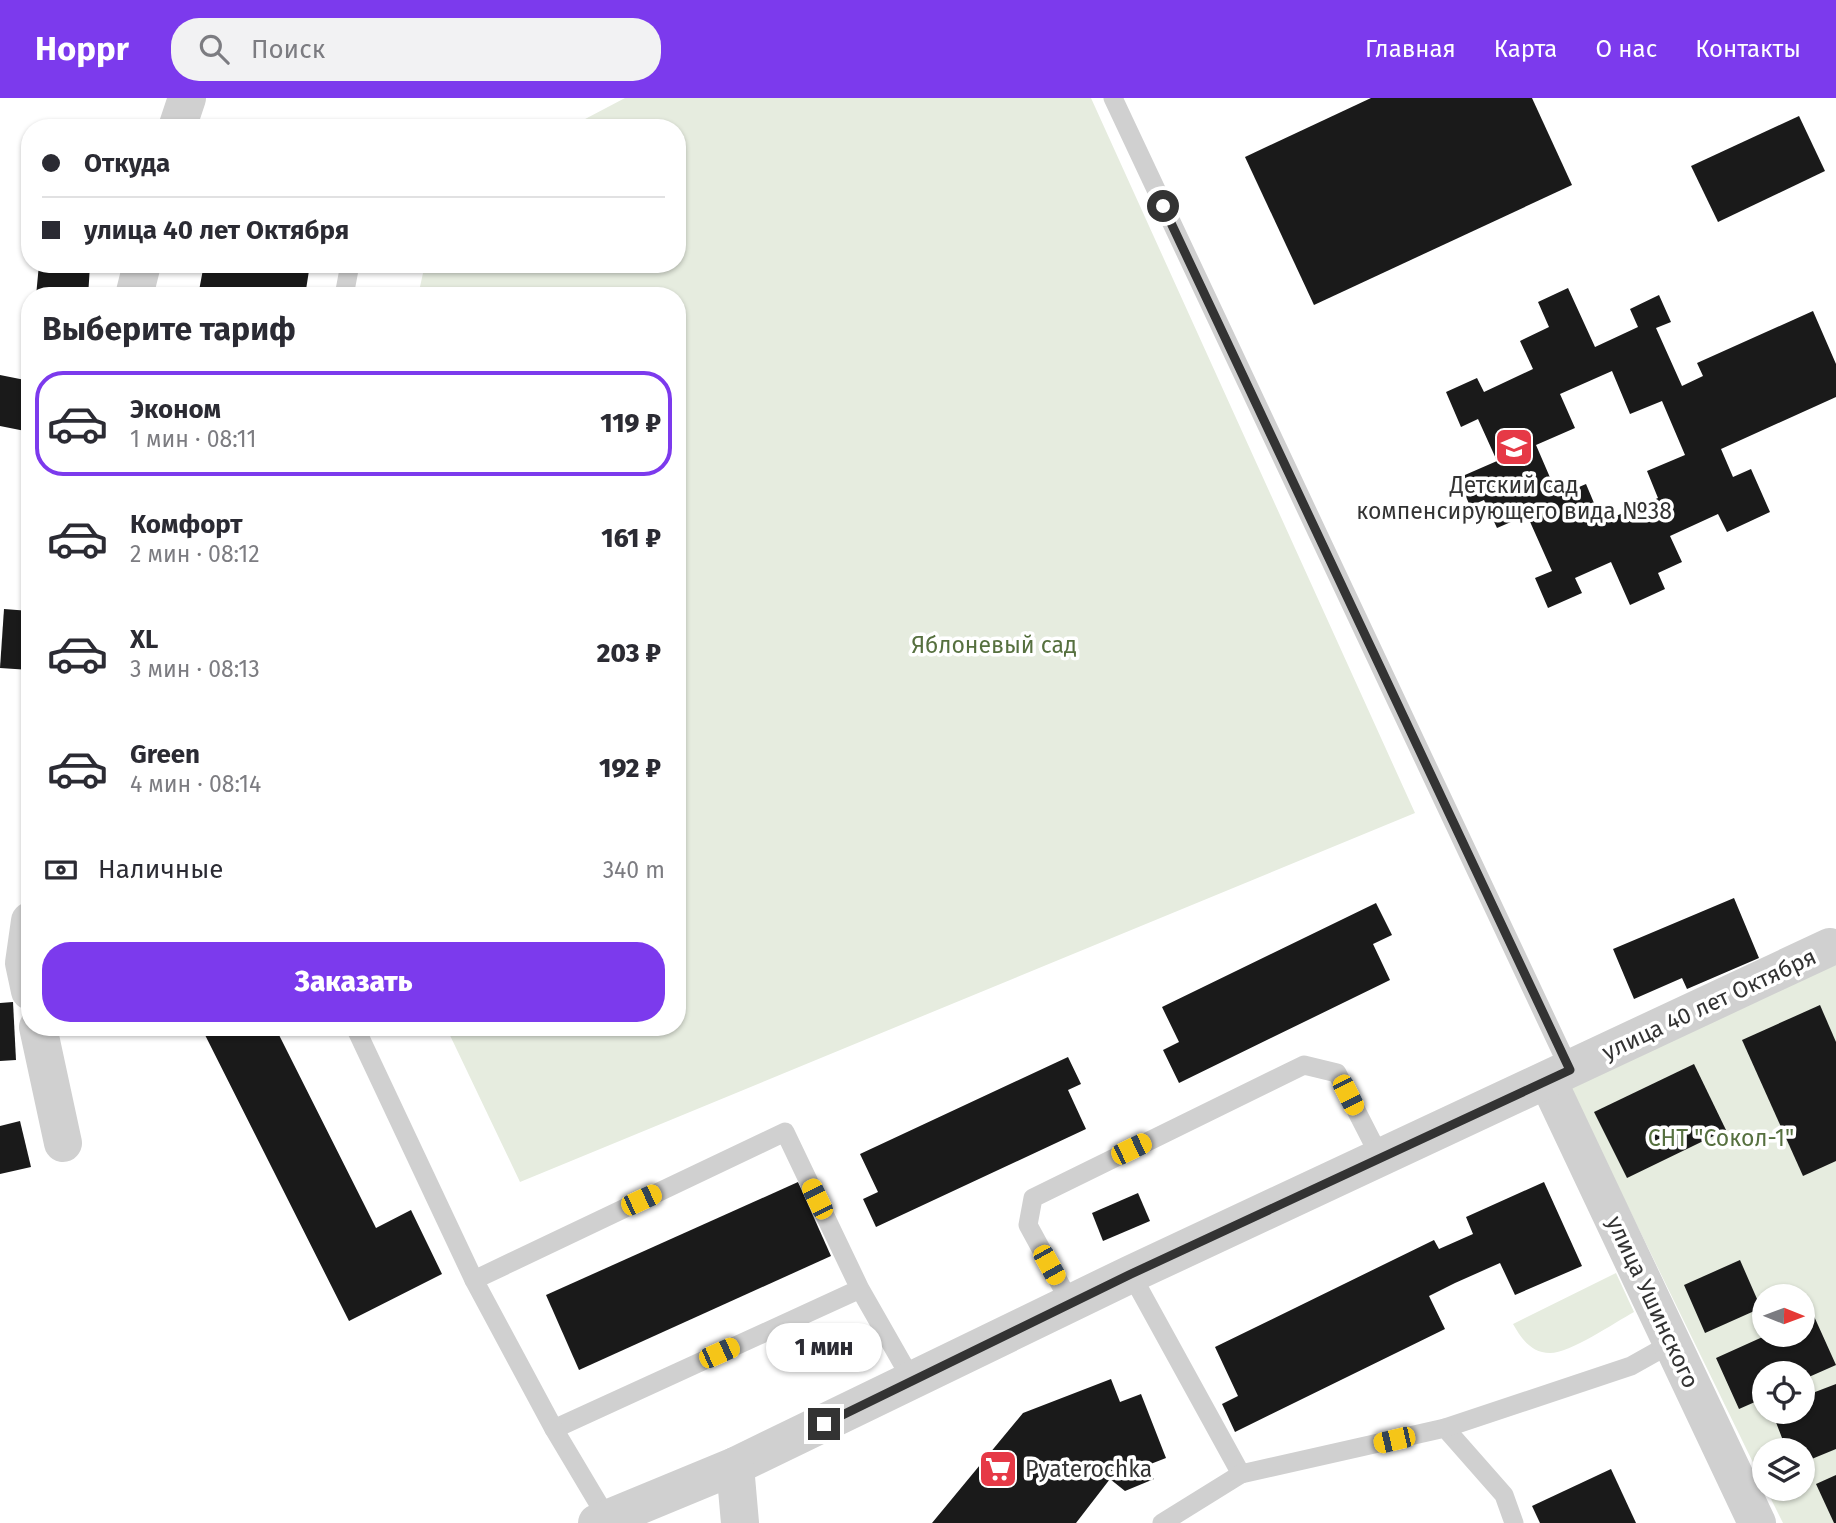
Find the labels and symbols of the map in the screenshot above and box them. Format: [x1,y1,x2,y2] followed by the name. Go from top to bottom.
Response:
[1147,190,1179,222] route start
[1493,426,1535,468] school or university icon: Детский сад компенсирующего вида №38
[1356,471,1672,525] place label: Детский сад компенсирующего вида №38
[911,631,1077,659] park label: Яблоневый сад
[1598,942,1820,1066] street label: улица 40 лет Октября
[1330,1072,1367,1118] car
[1648,1124,1794,1152] park label: СНТ "Сокол-1"
[1108,1130,1155,1168] car
[799,1176,836,1222] car
[618,1182,665,1218] car
[1601,1212,1705,1392] street label: улица Ушинского
[1030,1242,1069,1288] car
[1752,1284,1815,1348] north arrow
[766,1322,882,1372] callout: 1 мин
[696,1335,743,1371] car
[808,1408,840,1440] route end
[1372,1425,1417,1455] car
[977,1448,1019,1490] supermarket icon: Pyaterochka
[1025,1455,1152,1483] place label: Pyaterochka

